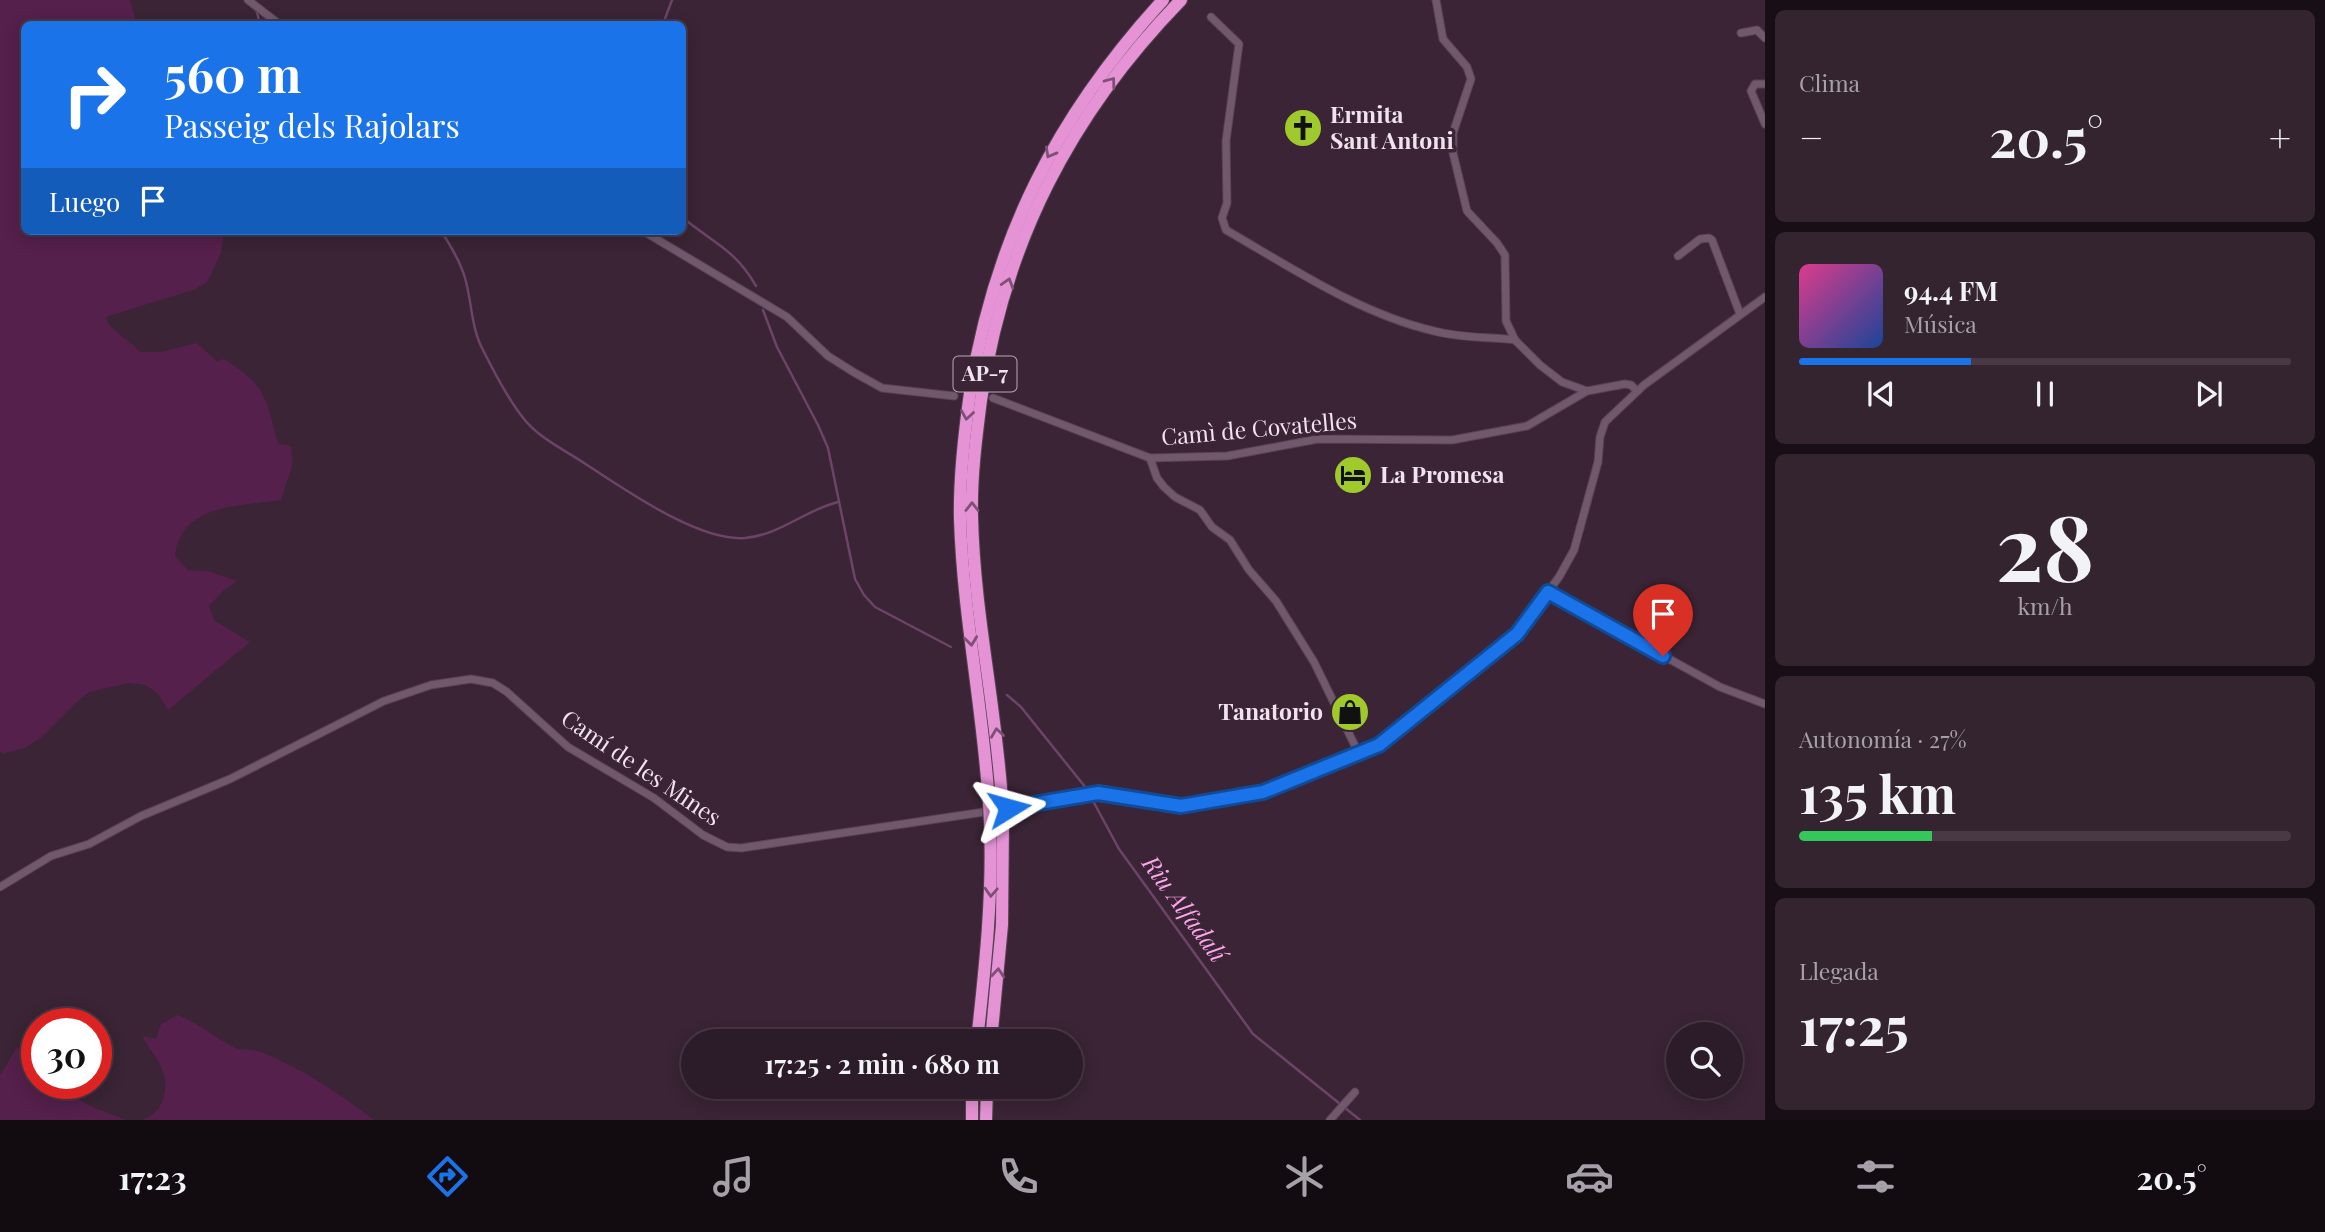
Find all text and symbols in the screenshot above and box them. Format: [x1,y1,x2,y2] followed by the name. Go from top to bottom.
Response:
[164,40,301,105] text: 560 m
[49,49,140,140] icon: right
[1799,67,1860,98] text: Clima
[1103,77,1116,90] one-way arrow
[1330,98,1454,155] place label: Ermita Sant Antoni
[1989,102,2103,171] text: 20.5°
[164,103,460,146] text: Passeig dels Rajolars
[1282,107,1324,149] church icon: Ermita Sant Antoni
[1799,111,1824,162] text: −
[2269,111,2291,162] text: +
[1045,146,1058,158] one-way arrow
[134,182,172,220] icon: arrive
[49,184,120,219] text: Luego
[1904,273,1998,308] text: 94.4 FM
[999,277,1014,289] one-way arrow
[1904,308,1977,339] text: Música
[954,356,1016,392] road number: AP-7
[1862,375,1900,413] icon: previous
[2026,375,2064,413] icon: pause
[2190,375,2228,413] icon: next
[1160,404,1358,452] street label: Camì de Covatelles
[960,409,975,421] one-way arrow
[1332,454,1374,496] hotel icon: La Promesa
[1380,458,1504,489] place label: La Promesa
[1996,484,2094,605] text: 28
[964,501,980,512] one-way arrow
[1633,584,1693,656] pin
[2017,590,2073,621] text: km/h
[1644,595,1682,633] icon: arrive
[964,636,979,647] one-way arrow
[1329,691,1371,733] shop icon: Tanatorio
[1218,695,1323,726] place label: Tanatorio
[556,702,728,832] street label: Camí de les Mines
[1799,723,1967,754] text: Autonomía · 27%
[989,727,1004,739] one-way arrow
[1799,758,1956,827] text: 135 km
[972,771,1046,845] position arrow
[1136,847,1237,970] water label: Riu Alfadalí
[984,886,999,897] one-way arrow
[1799,955,1879,986] text: Llegada
[990,967,1005,978] one-way arrow
[1799,990,1909,1059] text: 17:25
[21,1008,112,1099] speed limit sign: 30
[1666,1022,1743,1099] map controls
[1666,1022,1743,1099] button: search
[764,1046,1000,1081] text: 17:25 · 2 min · 680 m
[423,1152,472,1201] icon: directions
[709,1152,758,1201] icon: music
[994,1152,1043,1201] icon: phone
[1280,1152,1329,1201] icon: climate
[1565,1152,1614,1201] icon: car
[1851,1152,1900,1201] icon: filters
[118,1155,187,1198] text: 17:23
[2137,1155,2207,1198] text: 20.5°

